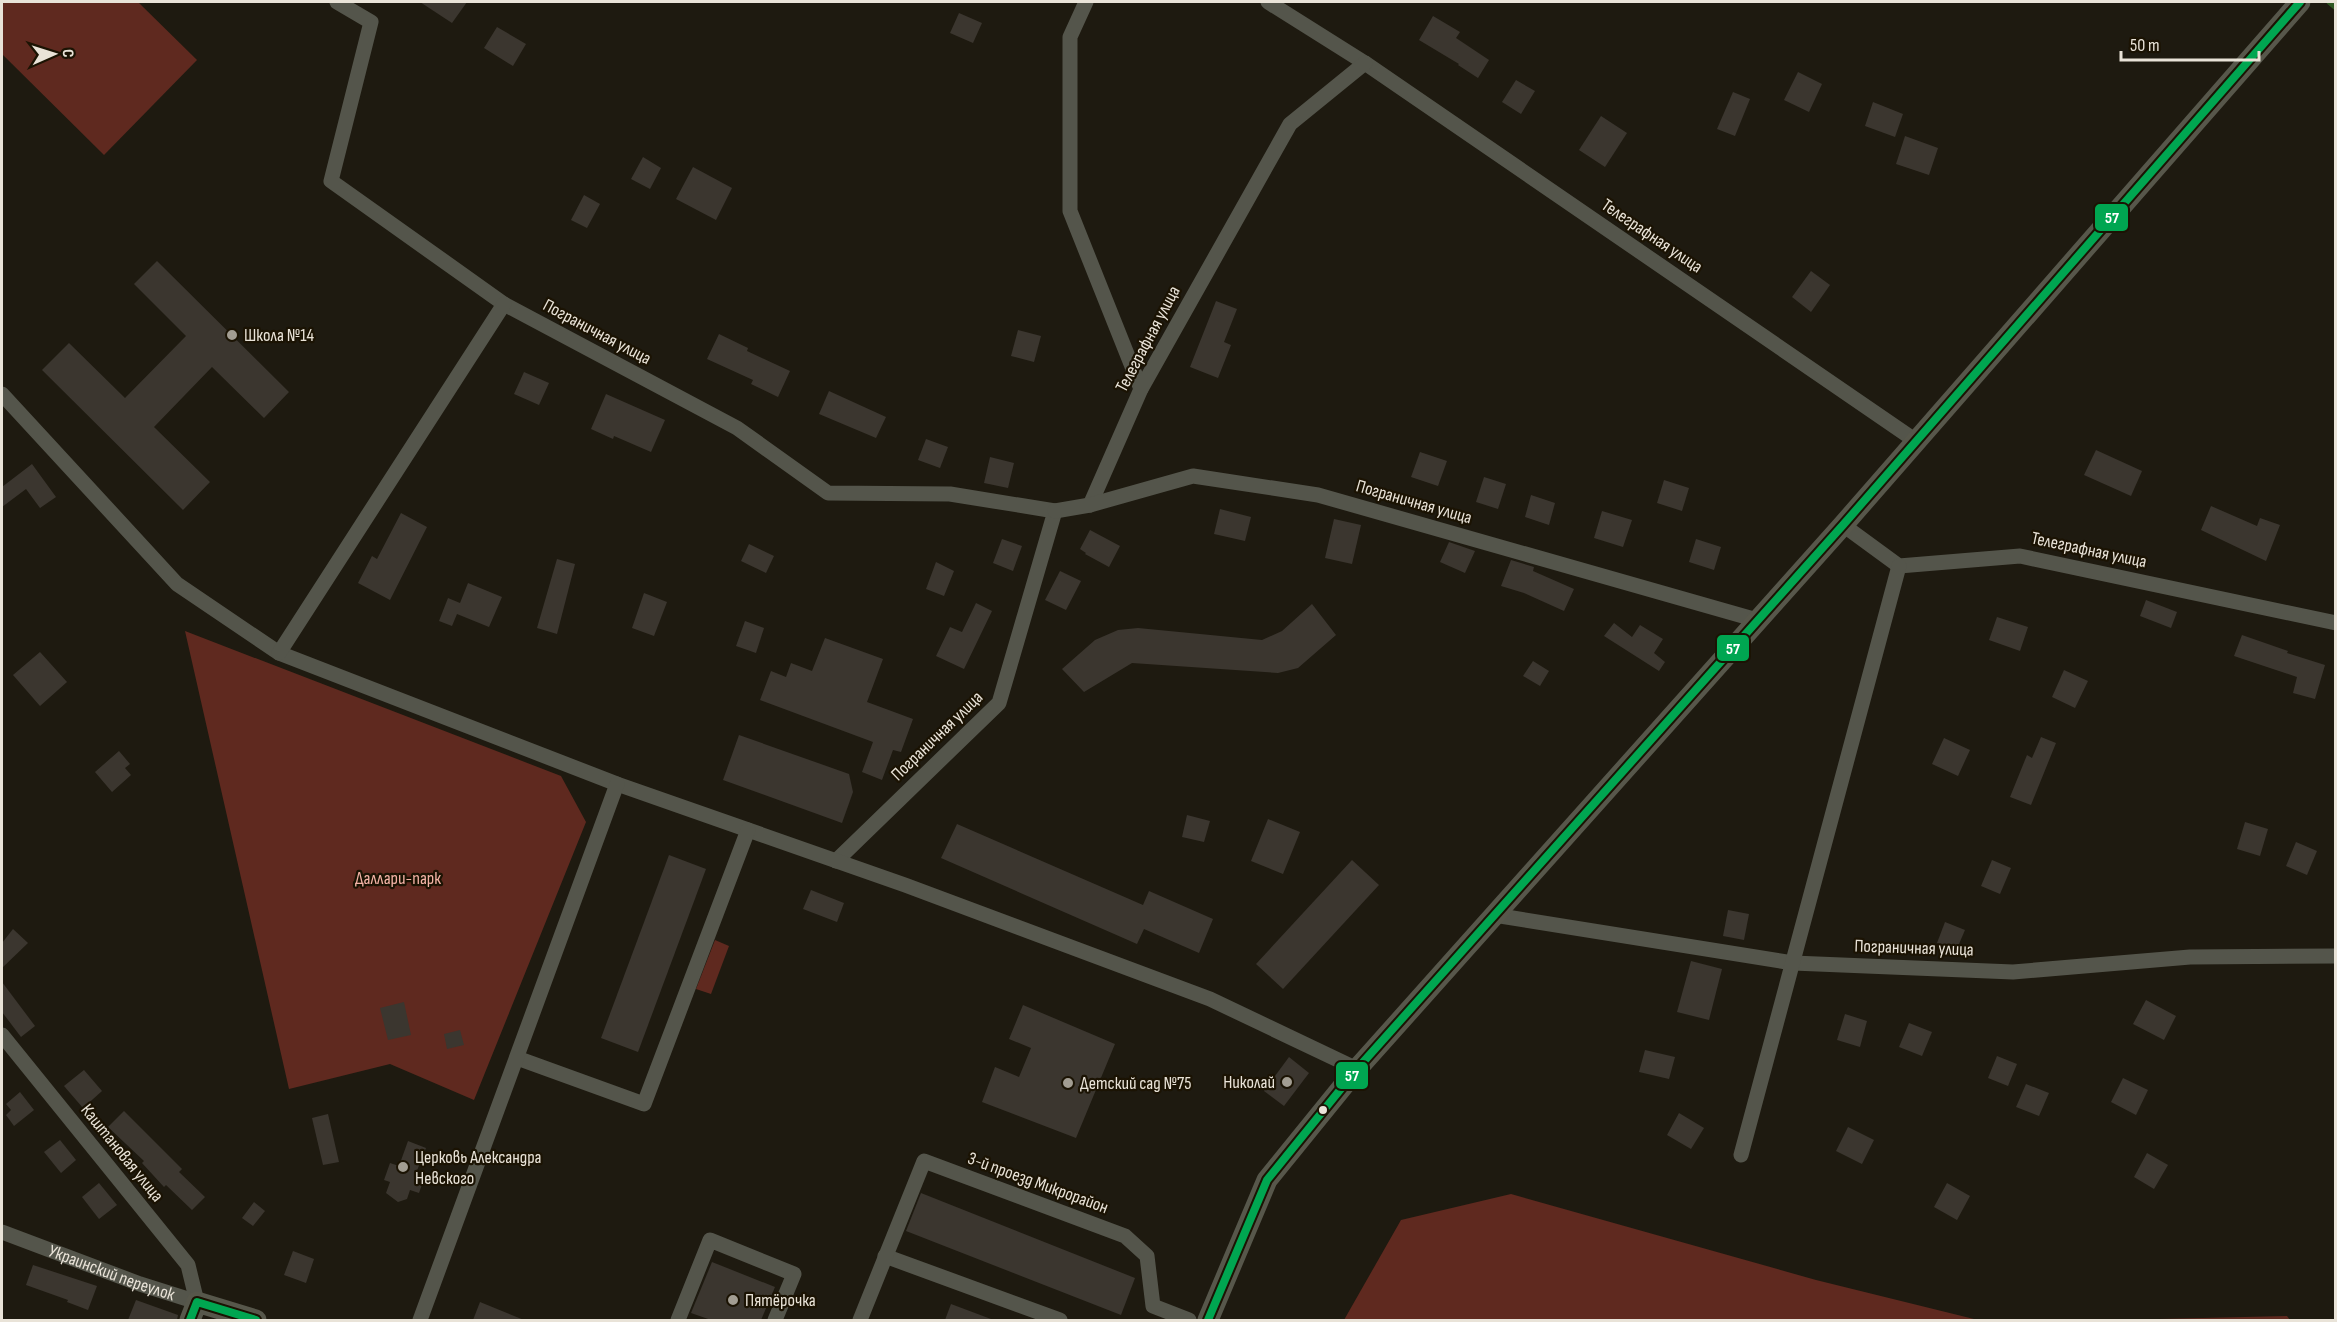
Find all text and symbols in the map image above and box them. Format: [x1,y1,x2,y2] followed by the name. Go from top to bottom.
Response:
[24,24,84,84] north arrow
[2121,24,2259,62] scale bar
[2130,35,2160,56] text: 50 m
[58,49,77,58] text: С
[1598,195,1706,277] street label: Телеграфная улица
[2094,203,2129,232] line badge: 57
[2105,209,2119,228] text: 57
[1111,282,1185,396] street label: Телеграфная улица
[539,295,655,369] street label: Пограничная улица
[244,325,315,346] place label: Школа №14
[225,328,239,342] marker: Школа №14
[1354,475,1474,529] street label: Пограничная улица
[2030,528,2149,572] street label: Телеграфная улица
[1716,634,1750,662] line badge: 57
[1726,640,1740,659] text: 57
[887,687,987,785] street label: Пограничная улица
[355,868,441,889] park label: Даллари-парк
[1854,935,1974,961] street label: Пограничная улица
[1335,1061,1369,1090] line badge: 57
[1345,1067,1359,1086] text: 57
[1223,1072,1275,1093] place label: Николай
[1080,1073,1192,1094] place label: Детский сад №75
[1280,1075,1294,1089] marker: Николай
[1061,1076,1075,1090] marker: Детский сад №75
[76,1100,168,1206] street label: Каштановая улица
[1317,1104,1329,1116] unlabelled marker
[415,1147,542,1189] place label: Церковь Александра Невского
[965,1148,1111,1218] street label: 3-й проезд Микрорайон
[396,1160,410,1174] marker: Церковь Александра Невского
[46,1240,178,1305] street label: Украинский переулок
[745,1290,816,1311] place label: Пятёрочка
[726,1293,740,1307] marker: Пятёрочка

